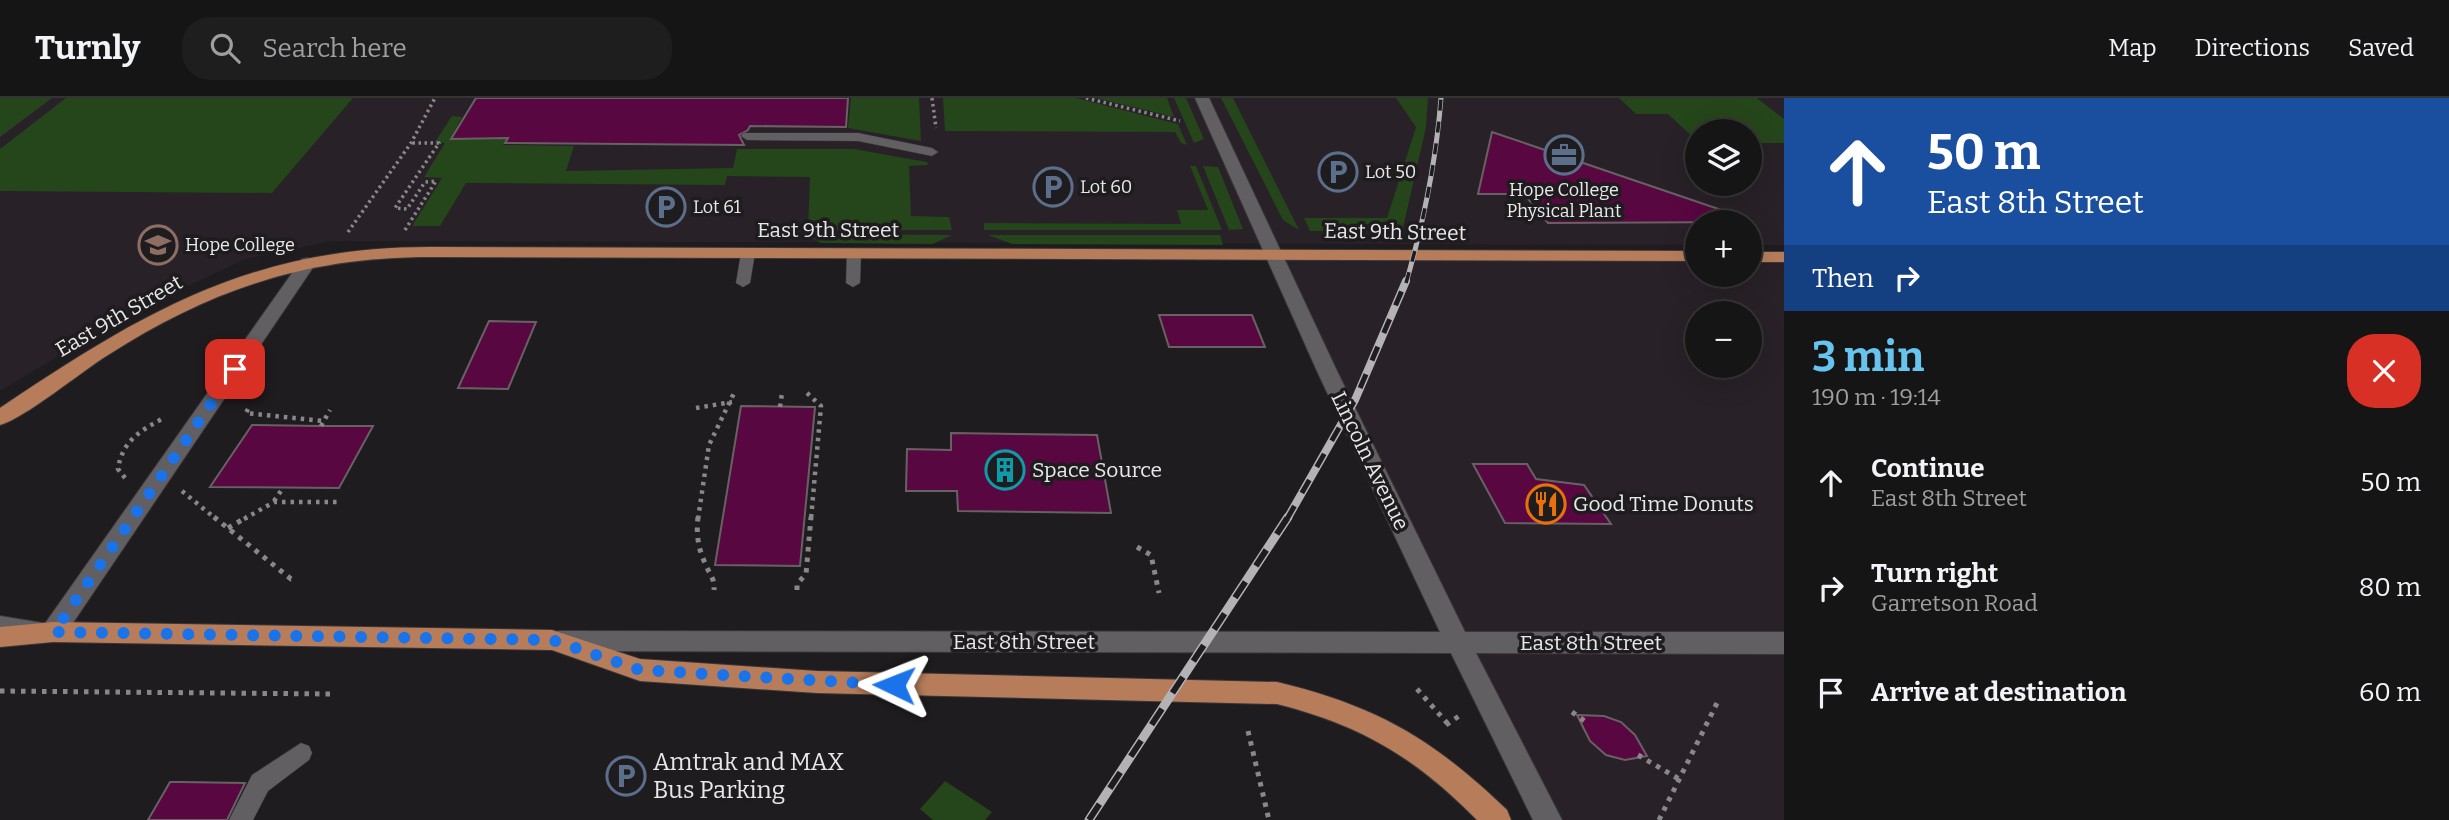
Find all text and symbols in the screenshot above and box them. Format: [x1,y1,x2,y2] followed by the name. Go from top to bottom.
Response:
[182,17,672,80] search box
[35,28,140,68] text: Turnly
[206,29,244,67] icon: search
[262,33,407,64] text: Search here
[2108,34,2157,62] text: Map
[2195,34,2310,62] text: Directions
[2348,34,2414,62] text: Saved
[1685,119,1762,378] map controls
[1685,119,1762,196] button: layers
[1927,123,2040,182] text: 50 m
[1812,126,1903,217] icon: ahead
[1543,134,1585,176] office icon: Hope College Physical Plant
[1317,151,1359,193] parking icon: Lot 50
[1365,161,1416,183] place label: Lot 50
[1032,166,1074,208] parking icon: Lot 60
[1080,176,1132,198] place label: Lot 60
[1507,179,1622,222] place label: Hope College Physical Plant
[1927,183,2144,221] text: East 8th Street
[645,186,687,228] parking icon: Lot 61
[693,196,742,218] place label: Lot 61
[1685,210,1762,287] button: +
[757,217,900,243] street label: East 9th Street
[1324,218,1467,246] street label: East 9th Street
[137,224,179,266] school or university icon: Hope College
[185,234,295,256] place label: Hope College
[1888,259,1926,297] icon: right
[1812,263,1874,294] text: Then
[51,269,187,363] street label: East 9th Street
[1685,301,1762,378] button: −
[1812,332,1924,382] text: 3 min
[2347,334,2421,408] button: close
[205,339,265,399] pin
[216,350,254,388] icon: arrive
[1812,383,1941,411] text: 190 m · 19:14
[1325,388,1415,534] street label: Lincoln Avenue
[984,449,1026,491] building icon: Space Source
[1871,453,1985,484] text: Continue
[1032,457,1162,483] place label: Space Source
[1812,464,1850,502] icon: ahead
[2360,467,2421,498] text: 50 m
[1525,483,1567,525] restaurant icon: Good Time Donuts
[1871,484,2027,512] text: East 8th Street
[1573,491,1754,517] place label: Good Time Donuts
[1871,558,1998,589] text: Turn right
[1812,569,1850,607] icon: right
[2359,572,2421,603] text: 80 m
[1871,589,2038,617] text: Garretson Road
[953,629,1096,655] street label: East 8th Street
[1520,630,1663,656] street label: East 8th Street
[857,648,931,722] position arrow
[1812,674,1850,712] icon: arrive
[1871,677,2126,708] text: Arrive at destination
[2359,677,2421,708] text: 60 m
[653,748,844,804] place label: Amtrak and MAX Bus Parking
[605,755,647,797] parking icon: Amtrak and MAX Bus Parking

